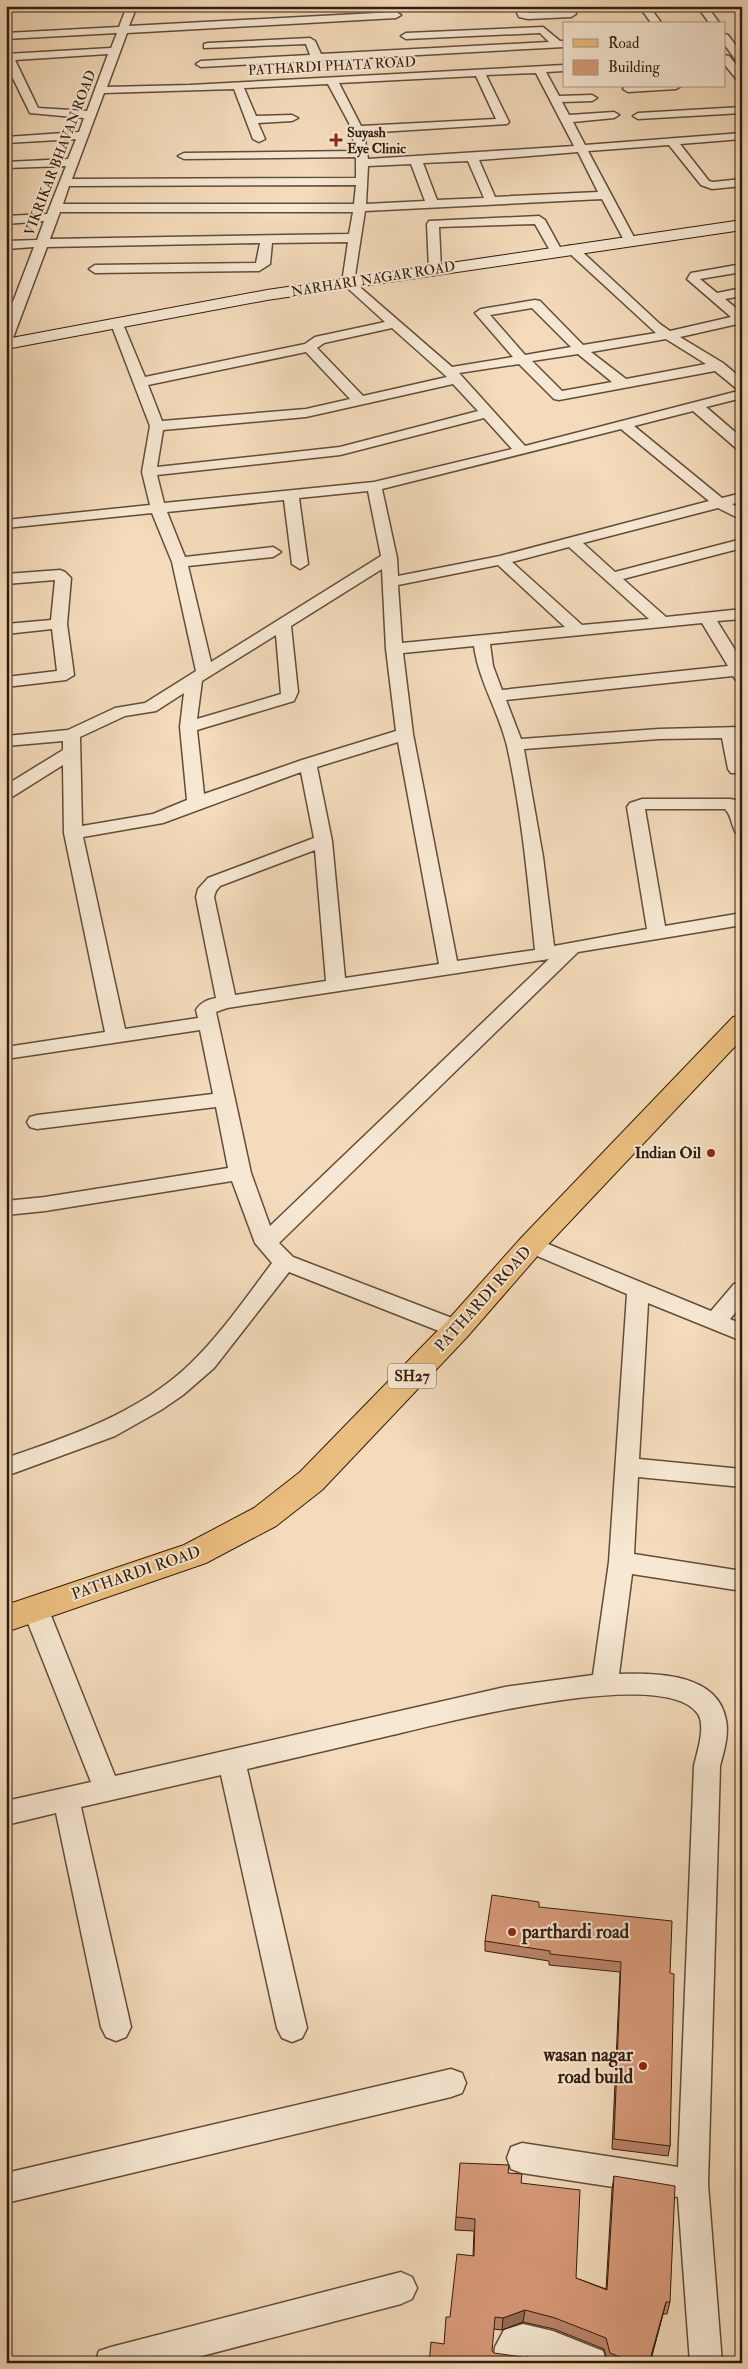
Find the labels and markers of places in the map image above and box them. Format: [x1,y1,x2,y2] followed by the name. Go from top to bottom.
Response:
[347,124,406,158] place label: Suyash Eye Clinic
[329,133,343,147] marker: Suyash Eye Clinic
[635,1143,702,1163] place label: Indian Oil
[705,1147,717,1159] marker: Indian Oil
[521,1920,630,1945] place label: parthardi road
[506,1926,518,1938] marker: parthardi road
[543,2043,634,2089] place label: wasan nagar road build
[637,2060,649,2072] marker: wasan nagar road build

